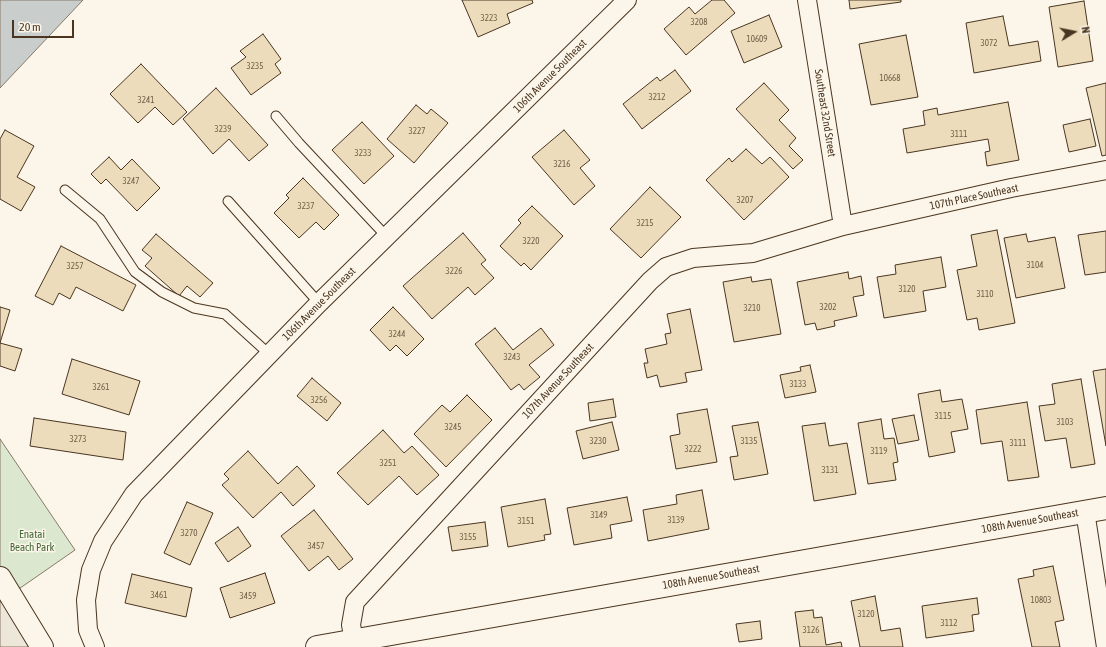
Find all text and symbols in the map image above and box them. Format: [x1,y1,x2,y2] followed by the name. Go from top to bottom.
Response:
[14,12,76,38] scale bar
[1054,12,1094,52] north arrow
[481,13,497,23] house number: 3223
[691,17,707,27] house number: 3208
[19,20,41,34] text: 20 m
[1079,26,1092,34] text: N
[746,34,768,44] house number: 10609
[511,37,589,115] street label: 106th Avenue Southeast
[981,38,997,48] house number: 3072
[247,61,263,71] house number: 3235
[812,68,838,158] street label: Southeast 32nd Street
[879,73,901,83] house number: 10668
[649,92,665,102] house number: 3212
[138,95,154,105] house number: 3241
[215,124,231,134] house number: 3239
[409,126,425,136] house number: 3227
[951,129,967,139] house number: 3111
[355,148,371,158] house number: 3233
[554,159,570,169] house number: 3216
[123,176,139,186] house number: 3247
[928,181,1020,213] street label: 107th Place Southeast
[737,195,753,205] house number: 3207
[298,201,314,211] house number: 3237
[637,218,653,228] house number: 3215
[523,236,539,246] house number: 3220
[1027,260,1043,270] house number: 3104
[67,261,83,271] house number: 3257
[280,265,358,343] street label: 106th Avenue Southeast
[446,266,462,276] house number: 3226
[899,284,915,294] house number: 3120
[977,289,993,299] house number: 3110
[820,302,836,312] house number: 3202
[744,303,760,313] house number: 3210
[389,329,405,339] house number: 3244
[520,341,596,421] street label: 107th Avenue Southeast
[504,352,520,362] house number: 3243
[790,379,806,389] house number: 3133
[93,382,109,392] house number: 3261
[311,395,327,405] house number: 3256
[935,411,951,421] house number: 3115
[1057,417,1073,427] house number: 3103
[445,422,461,432] house number: 3245
[70,434,86,444] house number: 3273
[590,436,606,446] house number: 3230
[741,436,757,446] house number: 3135
[1010,438,1026,448] house number: 3111
[685,444,701,454] house number: 3222
[871,446,887,456] house number: 3119
[380,458,396,468] house number: 3251
[822,465,838,475] house number: 3131
[980,506,1080,536] street label: 108th Avenue Southeast
[591,510,607,520] house number: 3149
[668,515,684,525] house number: 3139
[518,516,534,526] house number: 3151
[10,528,54,554] park label: Enatai Beach Park
[181,528,197,538] house number: 3270
[460,532,476,542] house number: 3155
[308,541,324,551] house number: 3457
[661,562,761,592] street label: 108th Avenue Southeast
[151,590,167,600] house number: 3461
[240,591,256,601] house number: 3459
[1030,595,1052,605] house number: 10803
[858,609,874,619] house number: 3120
[941,618,957,628] house number: 3112
[803,625,819,635] house number: 3126

